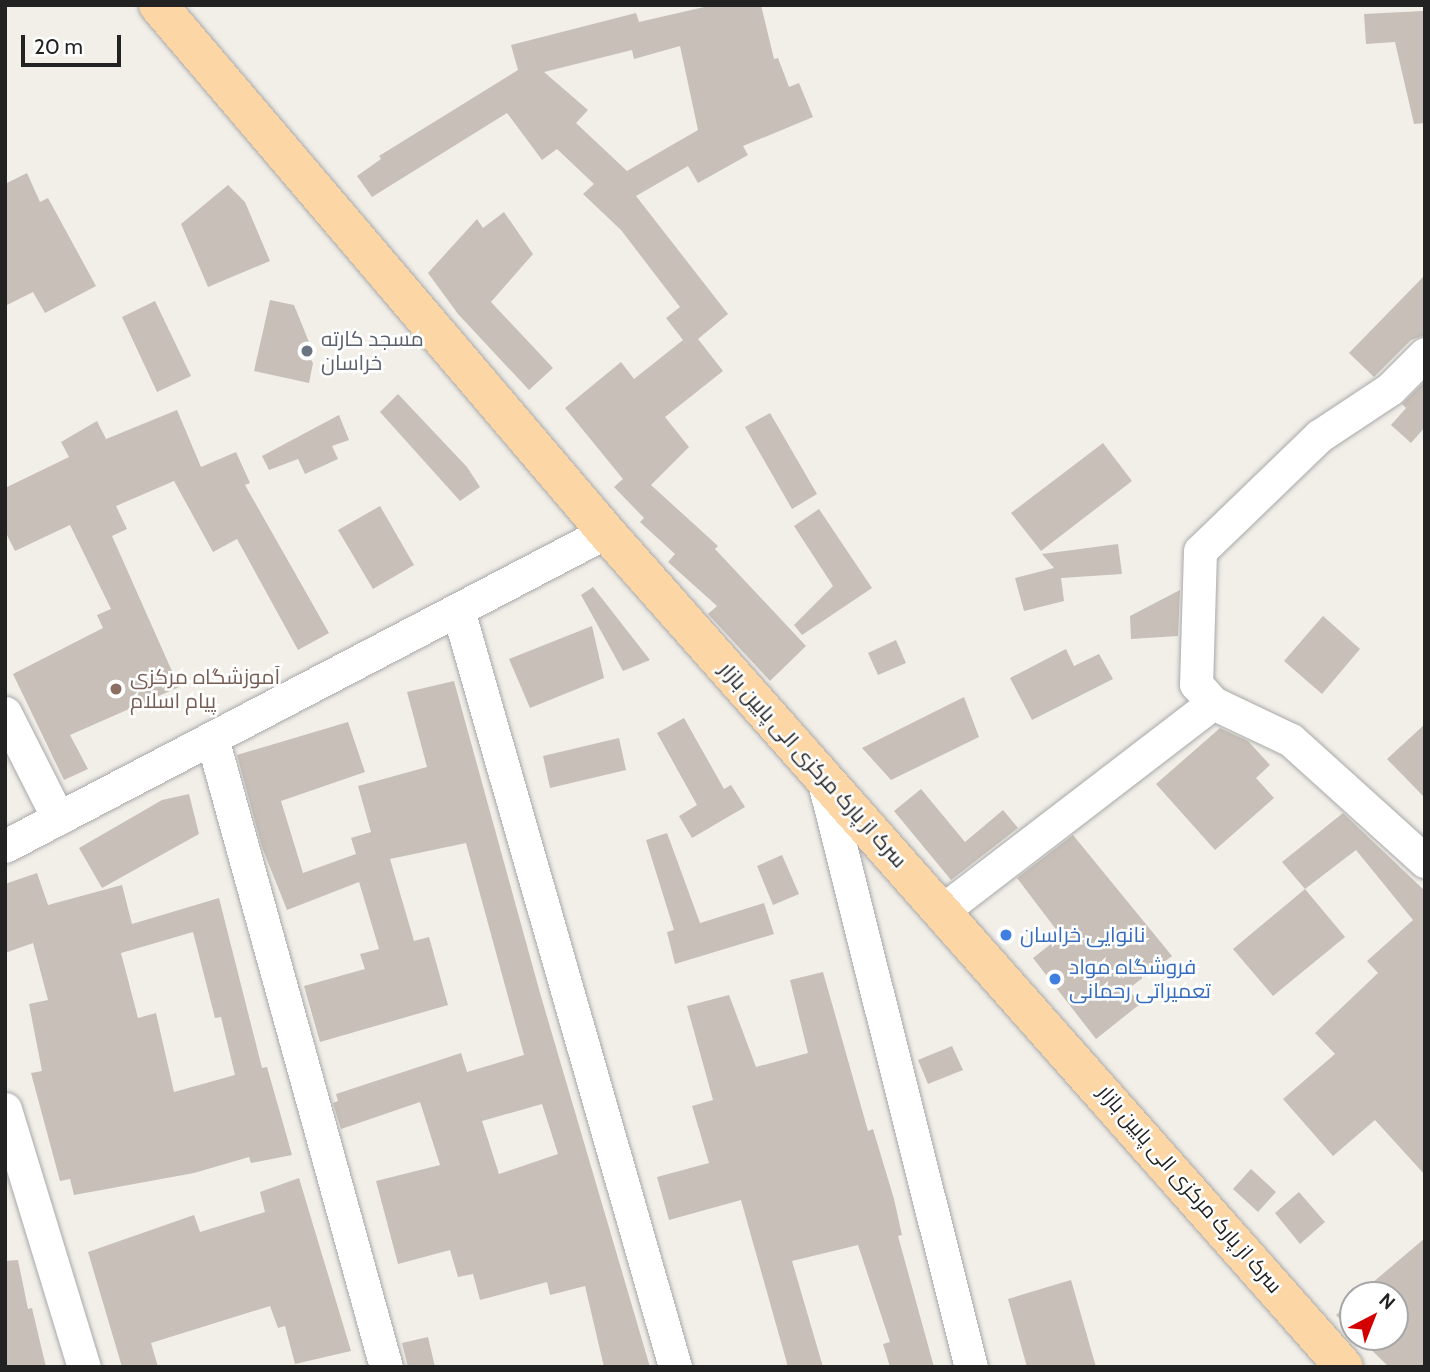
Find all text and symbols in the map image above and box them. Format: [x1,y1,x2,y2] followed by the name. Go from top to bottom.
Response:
[24,21,124,65] scale bar
[34,34,83,59] text: 20 m
[321,326,424,376] place label: مسجد کارته خراسان
[299,343,315,359] marker: مسجد کارته خراسان
[714,657,912,873] street label: سرک از پارک مرکزی الی پایین بازار
[130,664,280,714] place label: آموزشگاه مرکزی پیام اسلام
[108,681,124,697] marker: آموزشگاه مرکزی پیام اسلام
[1020,922,1145,948] place label: نانوایی خراسان
[998,927,1014,943] marker: نانوایی خراسان
[1069,954,1211,1004] place label: فروشگاه مواد تعمیراتی رحمانی
[1047,971,1063,987] marker: فروشگاه مواد تعمیراتی رحمانی
[1093,1080,1287,1298] street label: سرک از پارک مرکزی الی پایین بازار
[1339,1281,1409,1351] north arrow
[1374,1288,1400,1315] text: N

